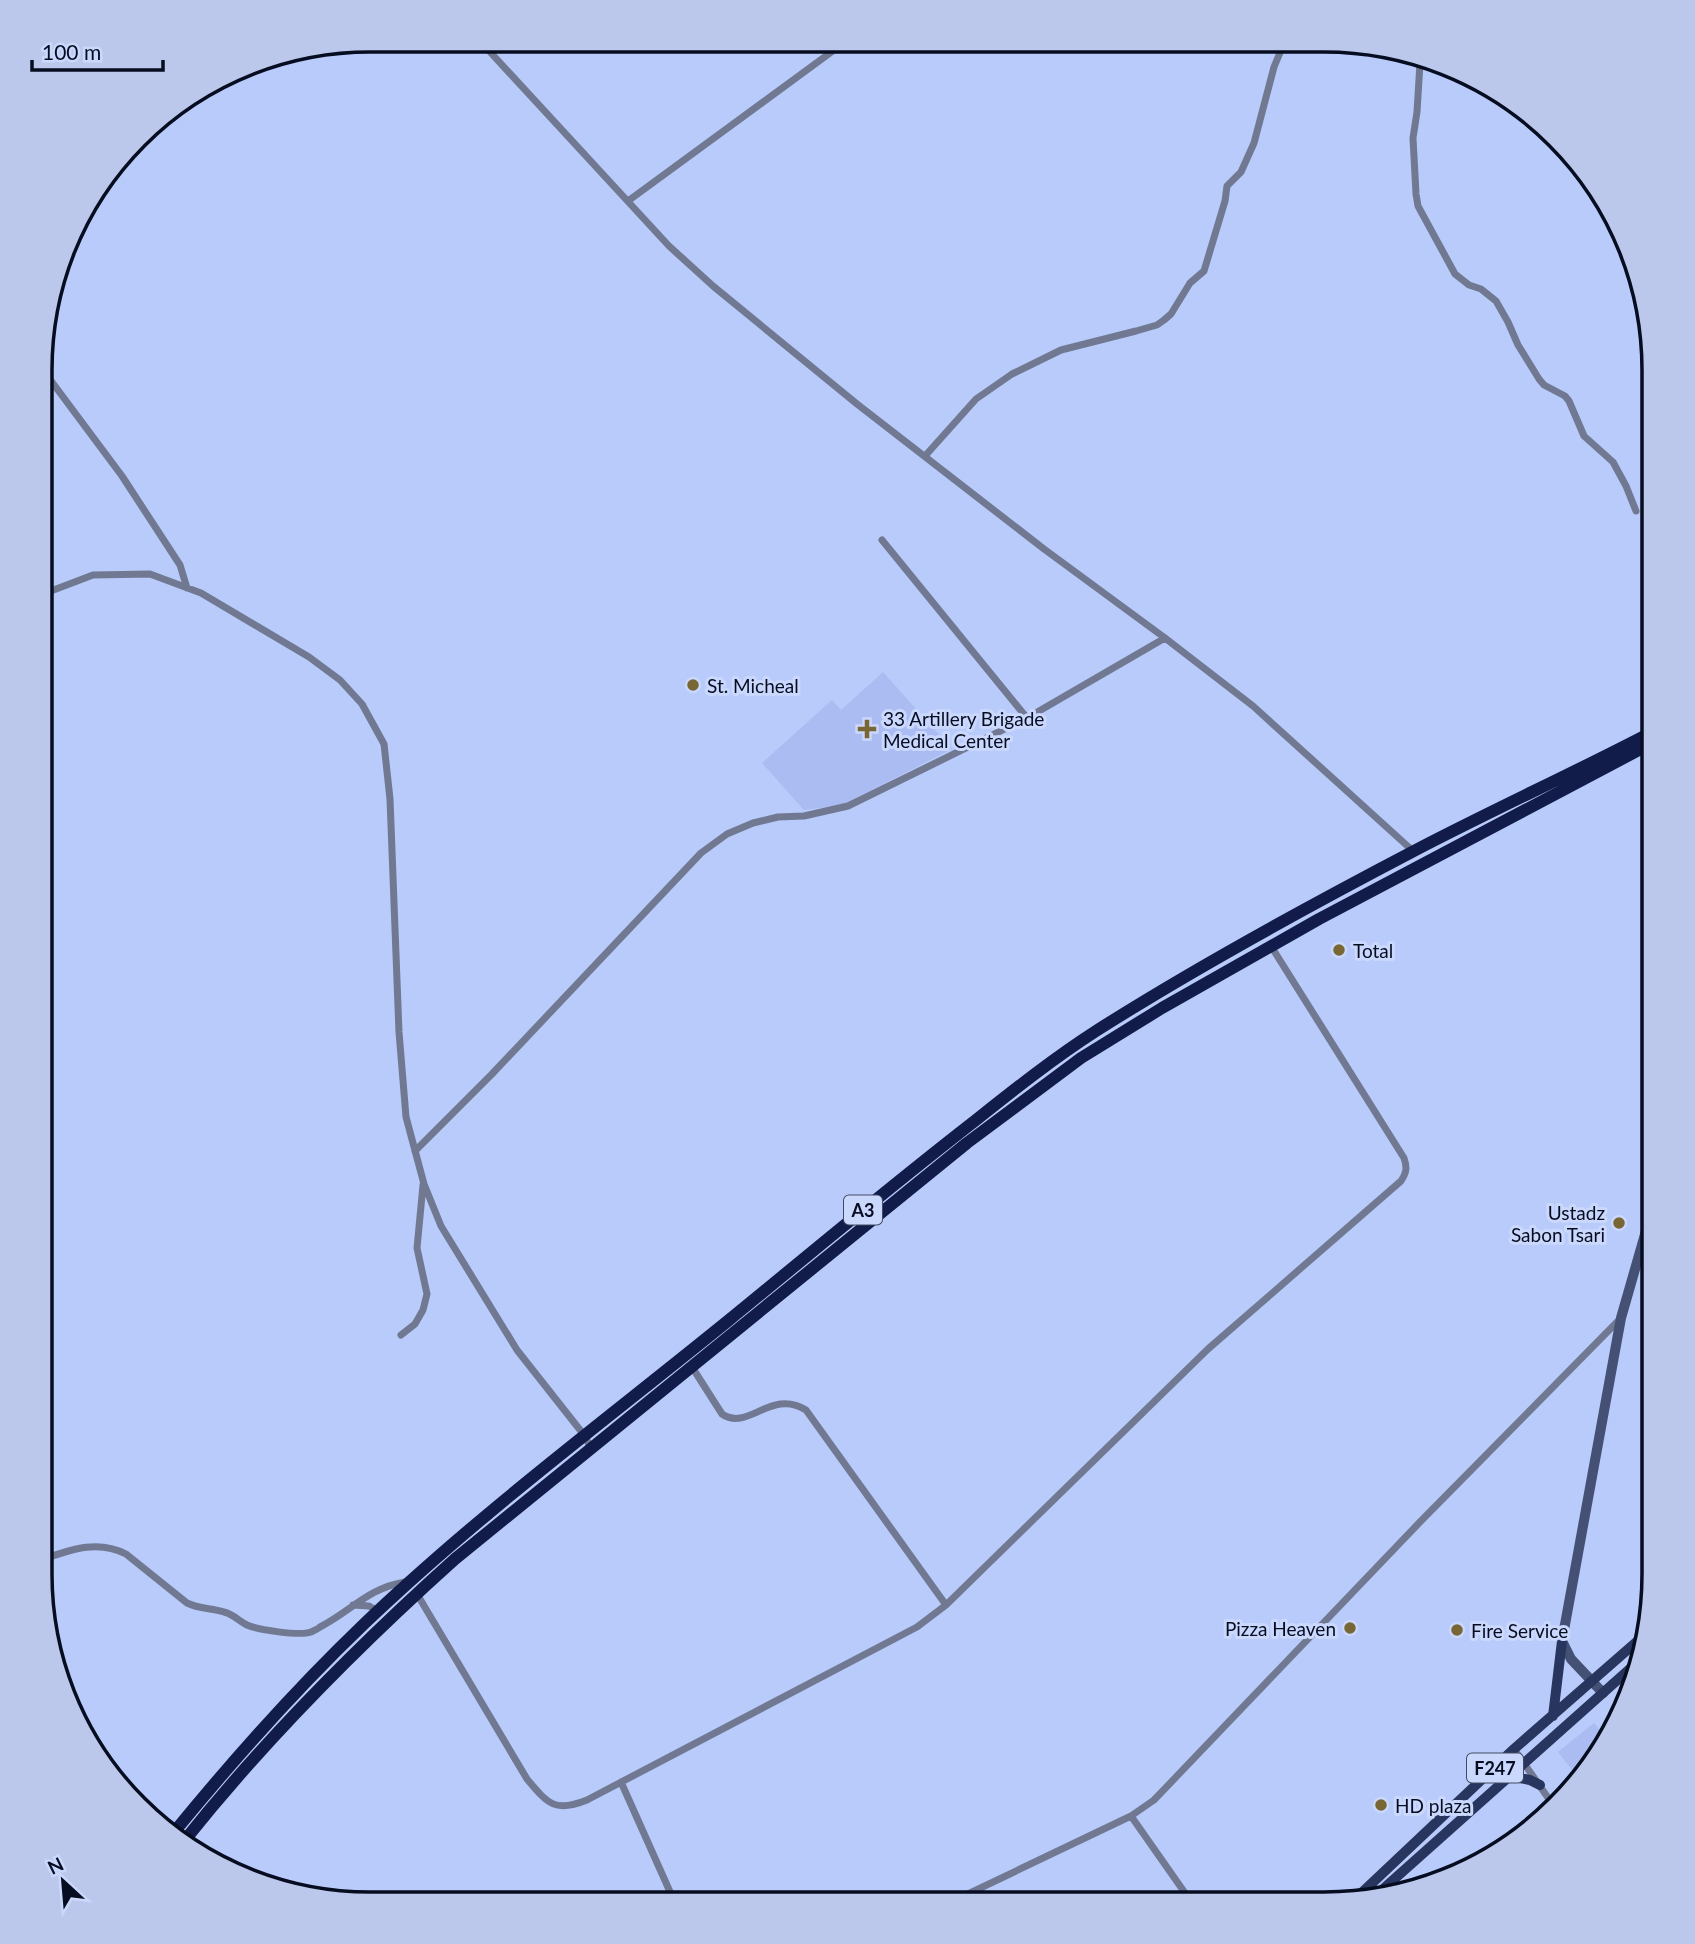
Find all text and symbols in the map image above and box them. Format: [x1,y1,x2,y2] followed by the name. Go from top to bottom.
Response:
[32,28,163,72] scale bar
[42,39,101,64] text: 100 m
[707,674,799,697] place label: St. Micheal
[685,677,701,693] marker: St. Micheal
[883,707,1044,752] place label: 33 Artillery Brigade Medical Center
[857,719,877,739] marker: 33 Artillery Brigade Medical Center
[1353,939,1393,962] place label: Total
[1331,942,1347,958] marker: Total
[844,1196,882,1224] road number: A3
[1511,1201,1605,1246] place label: Ustadz Sabon Tsari
[1611,1215,1627,1231] marker: Ustadz Sabon Tsari
[1225,1617,1336,1640] place label: Pizza Heaven
[1471,1619,1568,1642] place label: Fire Service
[1342,1620,1358,1636] marker: Pizza Heaven
[1449,1622,1465,1638] marker: Fire Service
[1467,1754,1523,1783] road number: F247
[1395,1794,1471,1817] place label: HD plaza
[1373,1797,1389,1813] marker: HD plaza
[28,1846,98,1916] north arrow
[44,1852,67,1879] text: N

